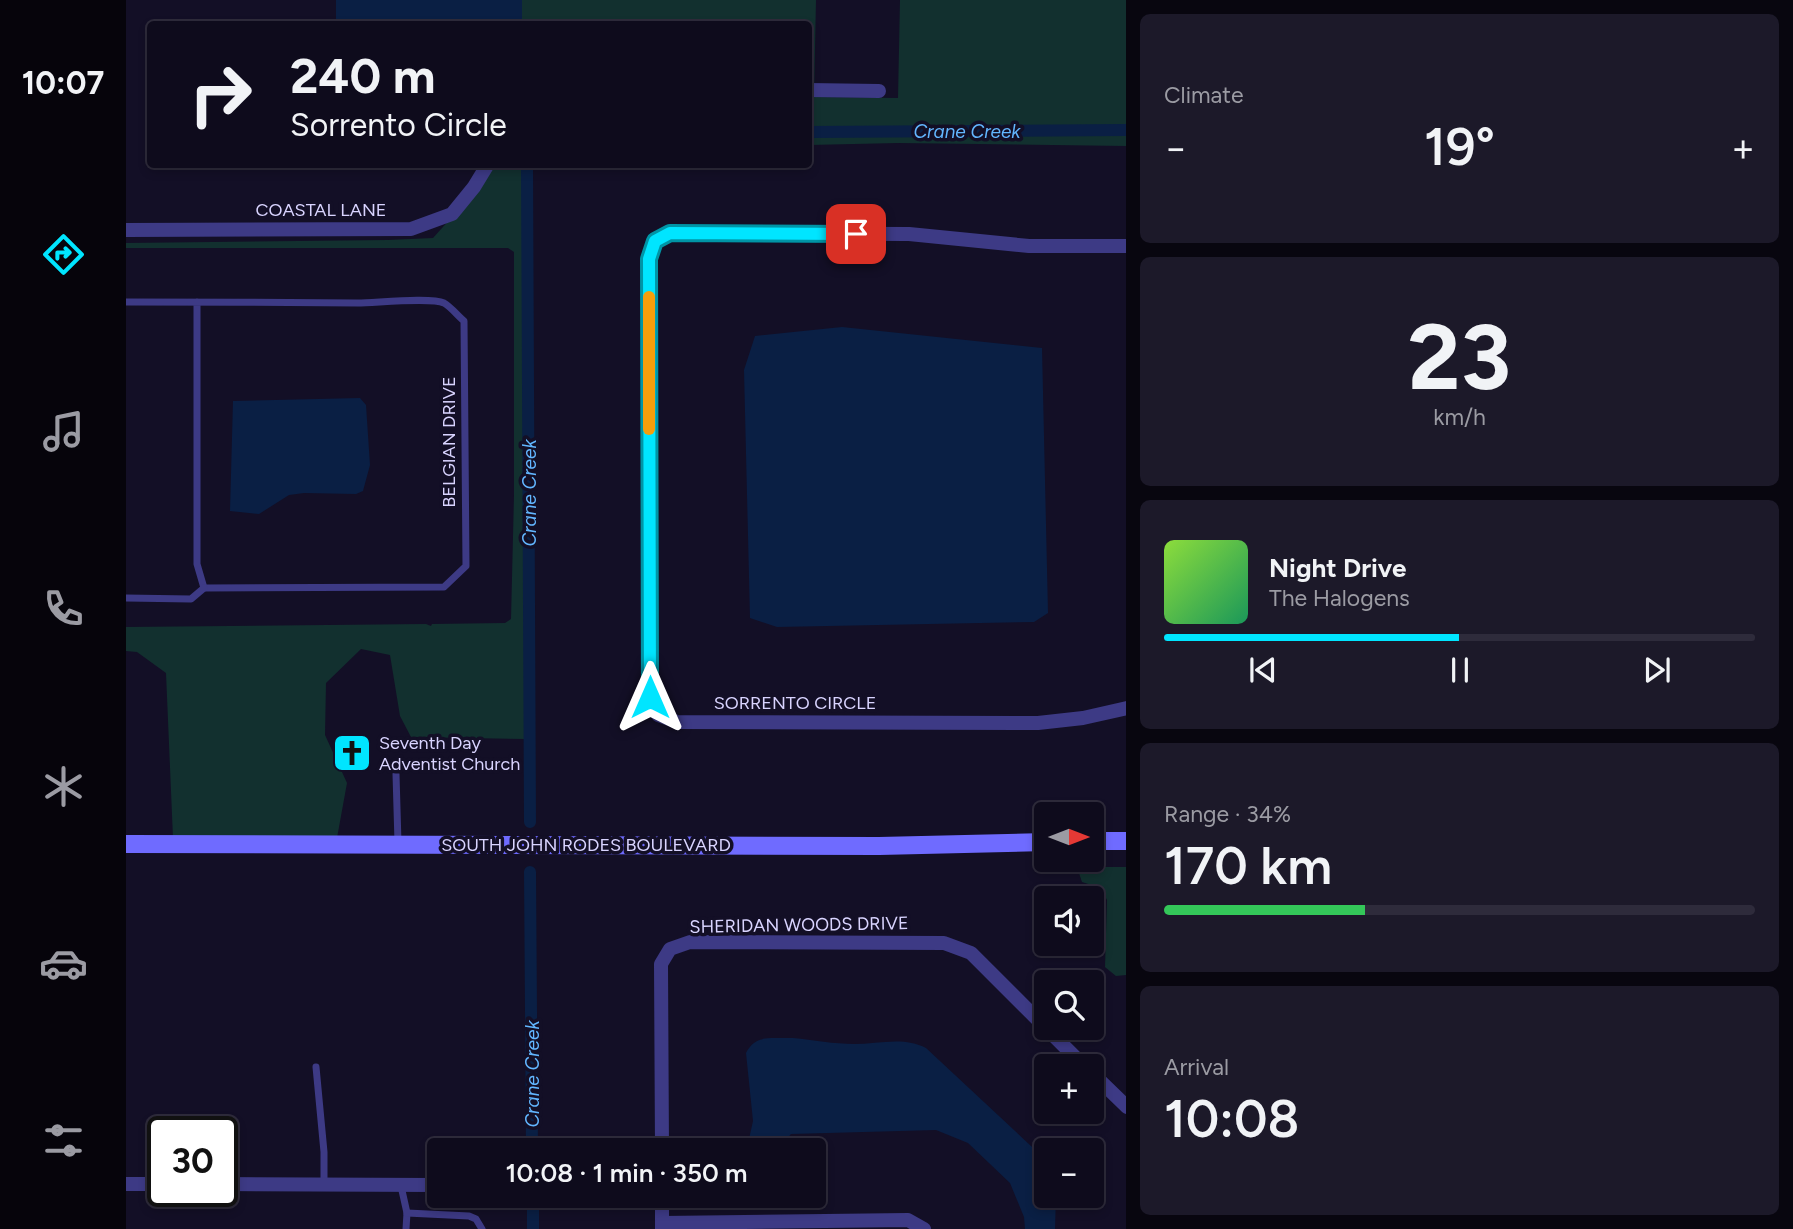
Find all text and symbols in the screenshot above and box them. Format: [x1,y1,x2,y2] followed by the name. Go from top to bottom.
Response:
[290,46,436,105] text: 240 m
[175,49,266,140] icon: right
[22,64,104,102] text: 10:07
[1164,81,1243,109] text: Climate
[290,106,507,144] text: Sorrento Circle
[1424,116,1495,178] text: 19°
[913,120,1021,143] water label: Crane Creek
[1164,125,1188,171] text: −
[1731,125,1755,171] text: +
[255,199,387,221] street label: COASTAL LANE
[826,204,886,264] pin
[837,215,875,253] icon: arrive
[39,230,88,279] icon: directions
[1408,303,1511,412] text: 23
[438,376,460,508] street label: BELGIAN DRIVE
[1433,403,1486,431] text: km/h
[39,407,88,456] icon: music
[518,439,541,547] water label: Crane Creek
[1269,552,1406,584] text: Night Drive
[39,584,88,633] icon: phone
[1269,584,1410,612] text: The Halogens
[1244,651,1282,689] icon: previous
[1441,651,1479,689] icon: pause
[1638,651,1676,689] icon: next
[613,660,687,734] position arrow
[714,692,876,714] street label: SORRENTO CIRCLE
[331,732,373,774] church icon: Seventh Day Adventist Church
[379,732,520,775] place label: Seventh Day Adventist Church
[39,762,88,811] icon: climate
[1164,800,1291,828] text: Range · 34%
[1034,802,1104,872] north arrow
[1034,802,1104,1208] map controls
[441,834,731,856] street label: SOUTH JOHN RODES BOULEVARD
[1164,835,1332,897] text: 170 km
[1034,886,1104,956] button: sound
[689,912,909,938] street label: SHERIDAN WOODS DRIVE
[39,939,88,988] icon: car
[1034,970,1104,1040] button: search
[521,1020,544,1128] water label: Crane Creek
[1164,1053,1229,1081] text: Arrival
[1034,1054,1104,1124] button: +
[1164,1088,1299,1150] text: 10:08
[39,1116,88,1165] icon: filters
[147,1116,238,1207] speed limit sign: 30
[1034,1138,1104,1208] button: −
[506,1157,747,1189] text: 10:08 · 1 min · 350 m

